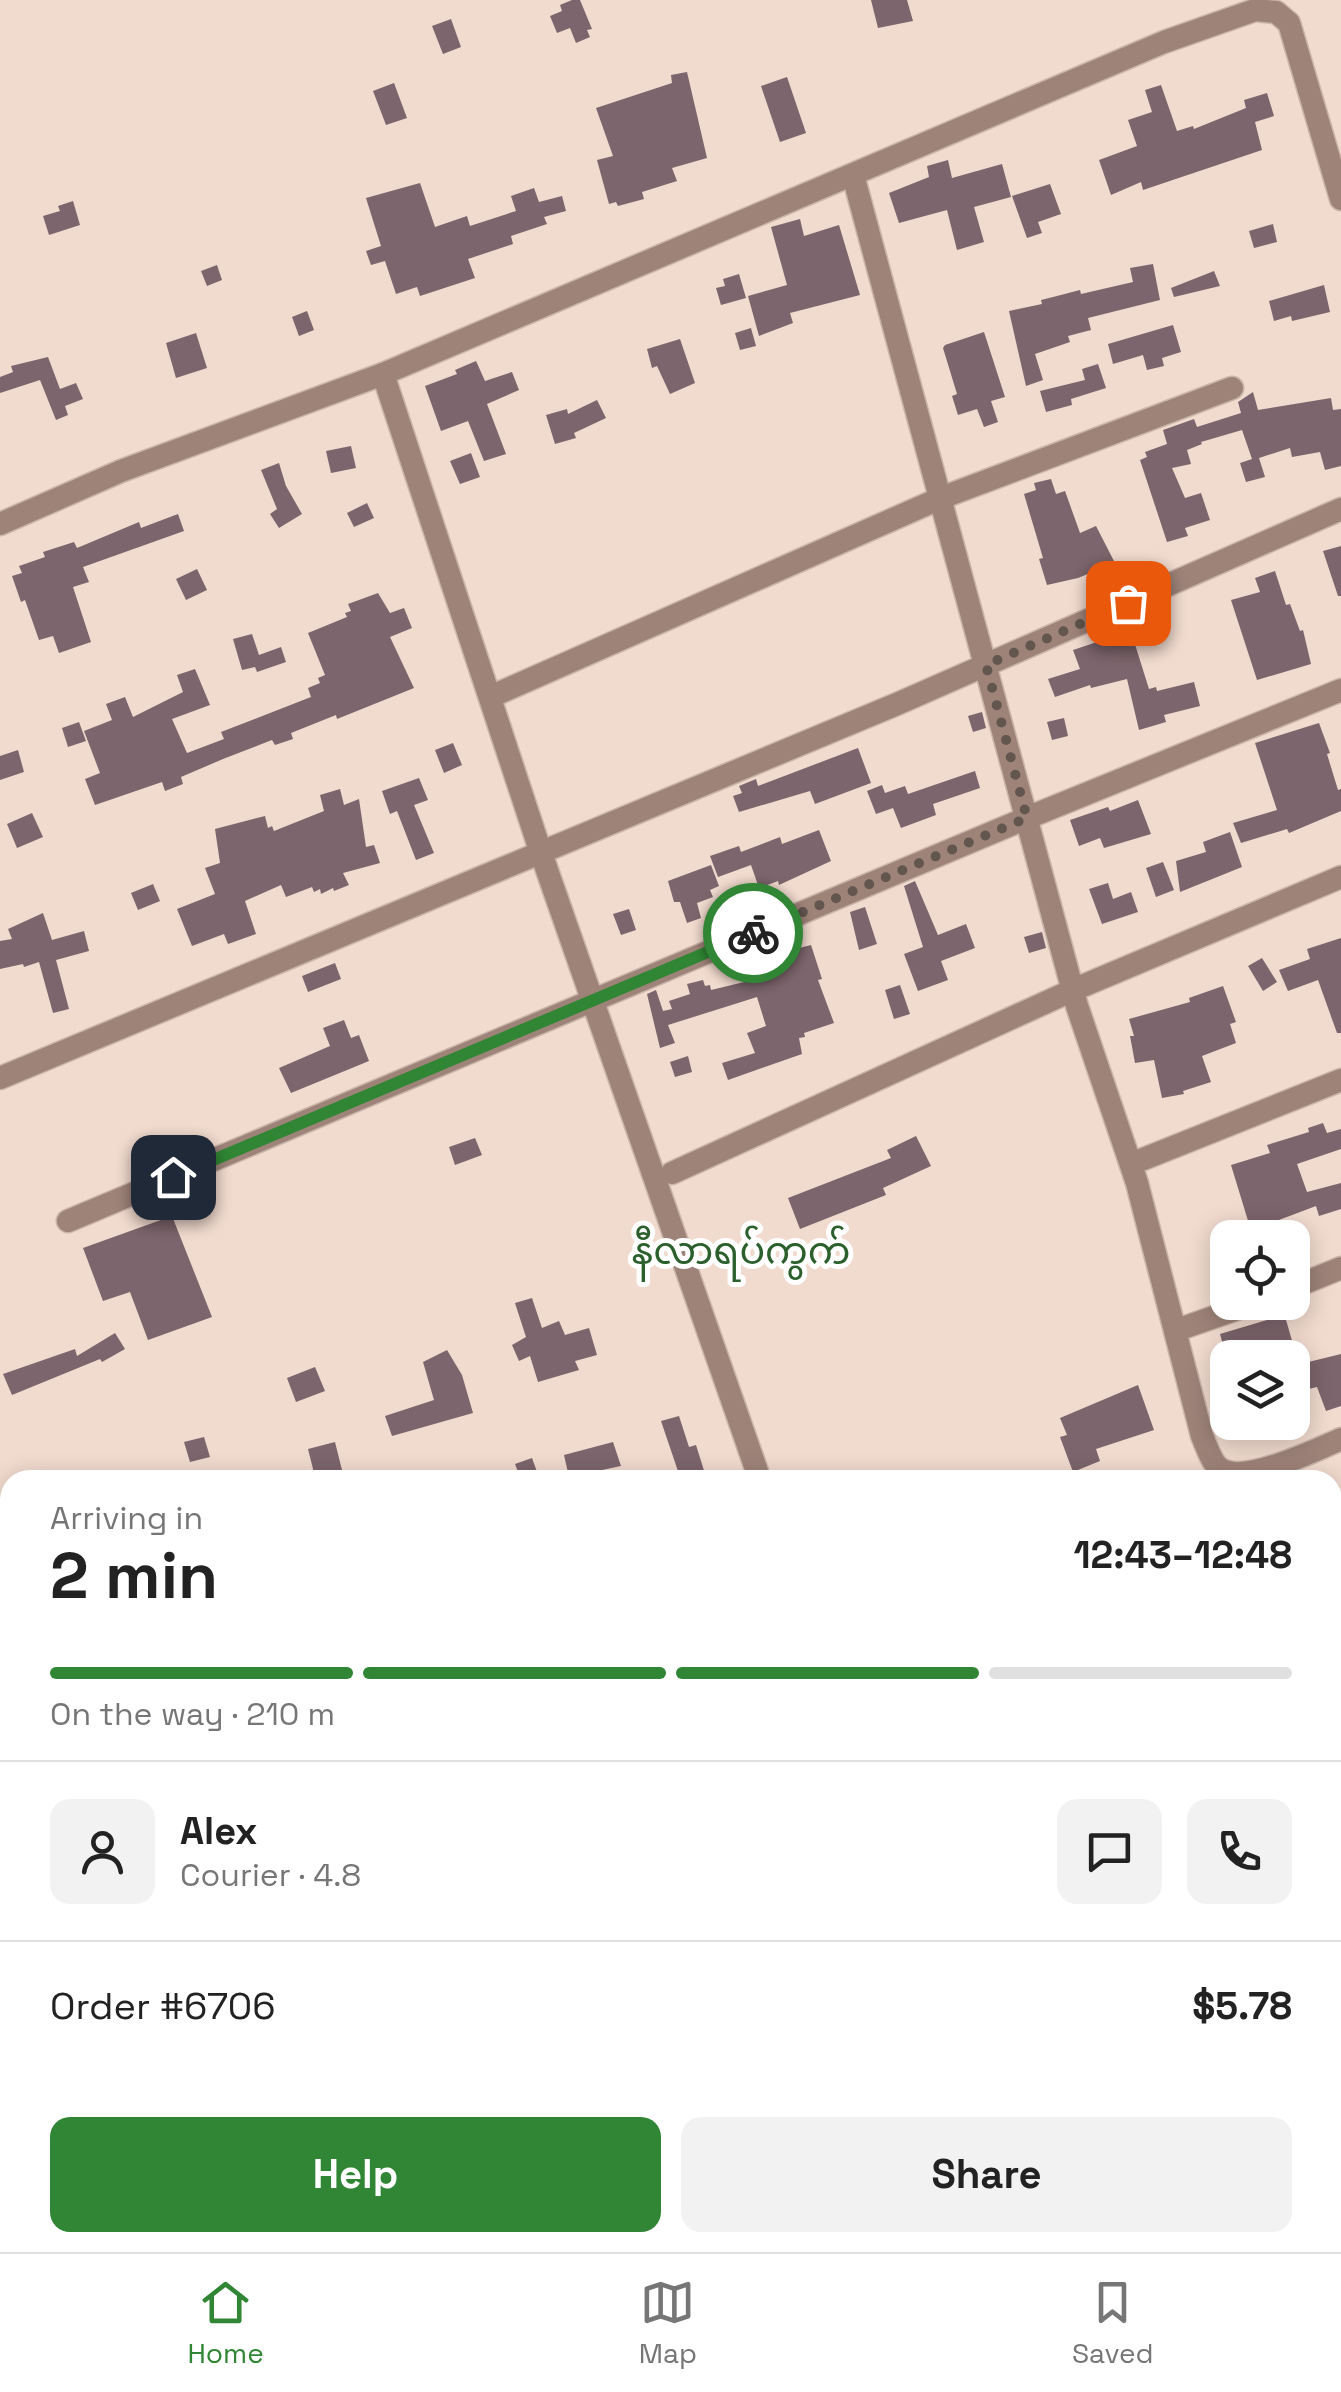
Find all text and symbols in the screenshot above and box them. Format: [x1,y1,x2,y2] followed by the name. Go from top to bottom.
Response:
[1086,561,1171,646] pin
[1101,576,1156,631] icon: bag
[703,883,803,983] courier
[726,906,781,961] icon: bike
[131,1135,216,1220] pin
[146,1150,201,1205] icon: home
[1210,1220,1310,1440] map controls
[1210,1220,1310,1320] button: locate
[631,1225,851,1282] district label: နီလာရပ်ကွက်
[1210,1340,1310,1440] button: layers
[50,1498,203,1538] text: Arriving in
[1073,1531,1292,1579] text: 12:43–12:48
[50,1534,218,1617] text: 2 min
[50,1694,335,1734] text: On the way · 210 m
[50,1799,155,1904] button: person
[1057,1799,1162,1904] button: chat
[1187,1799,1292,1904] button: phone
[180,1807,257,1855] text: Alex
[180,1855,361,1895] text: Courier · 4.8
[50,1982,275,2030] text: Order #6706
[1192,1982,1292,2030] text: $5.78
[50,2117,661,2232] button: Help
[681,2117,1292,2232] button: Share
[187,2275,264,2371] tab: Home
[639,2275,697,2371] tab: Map
[1072,2275,1154,2371] tab: Saved

